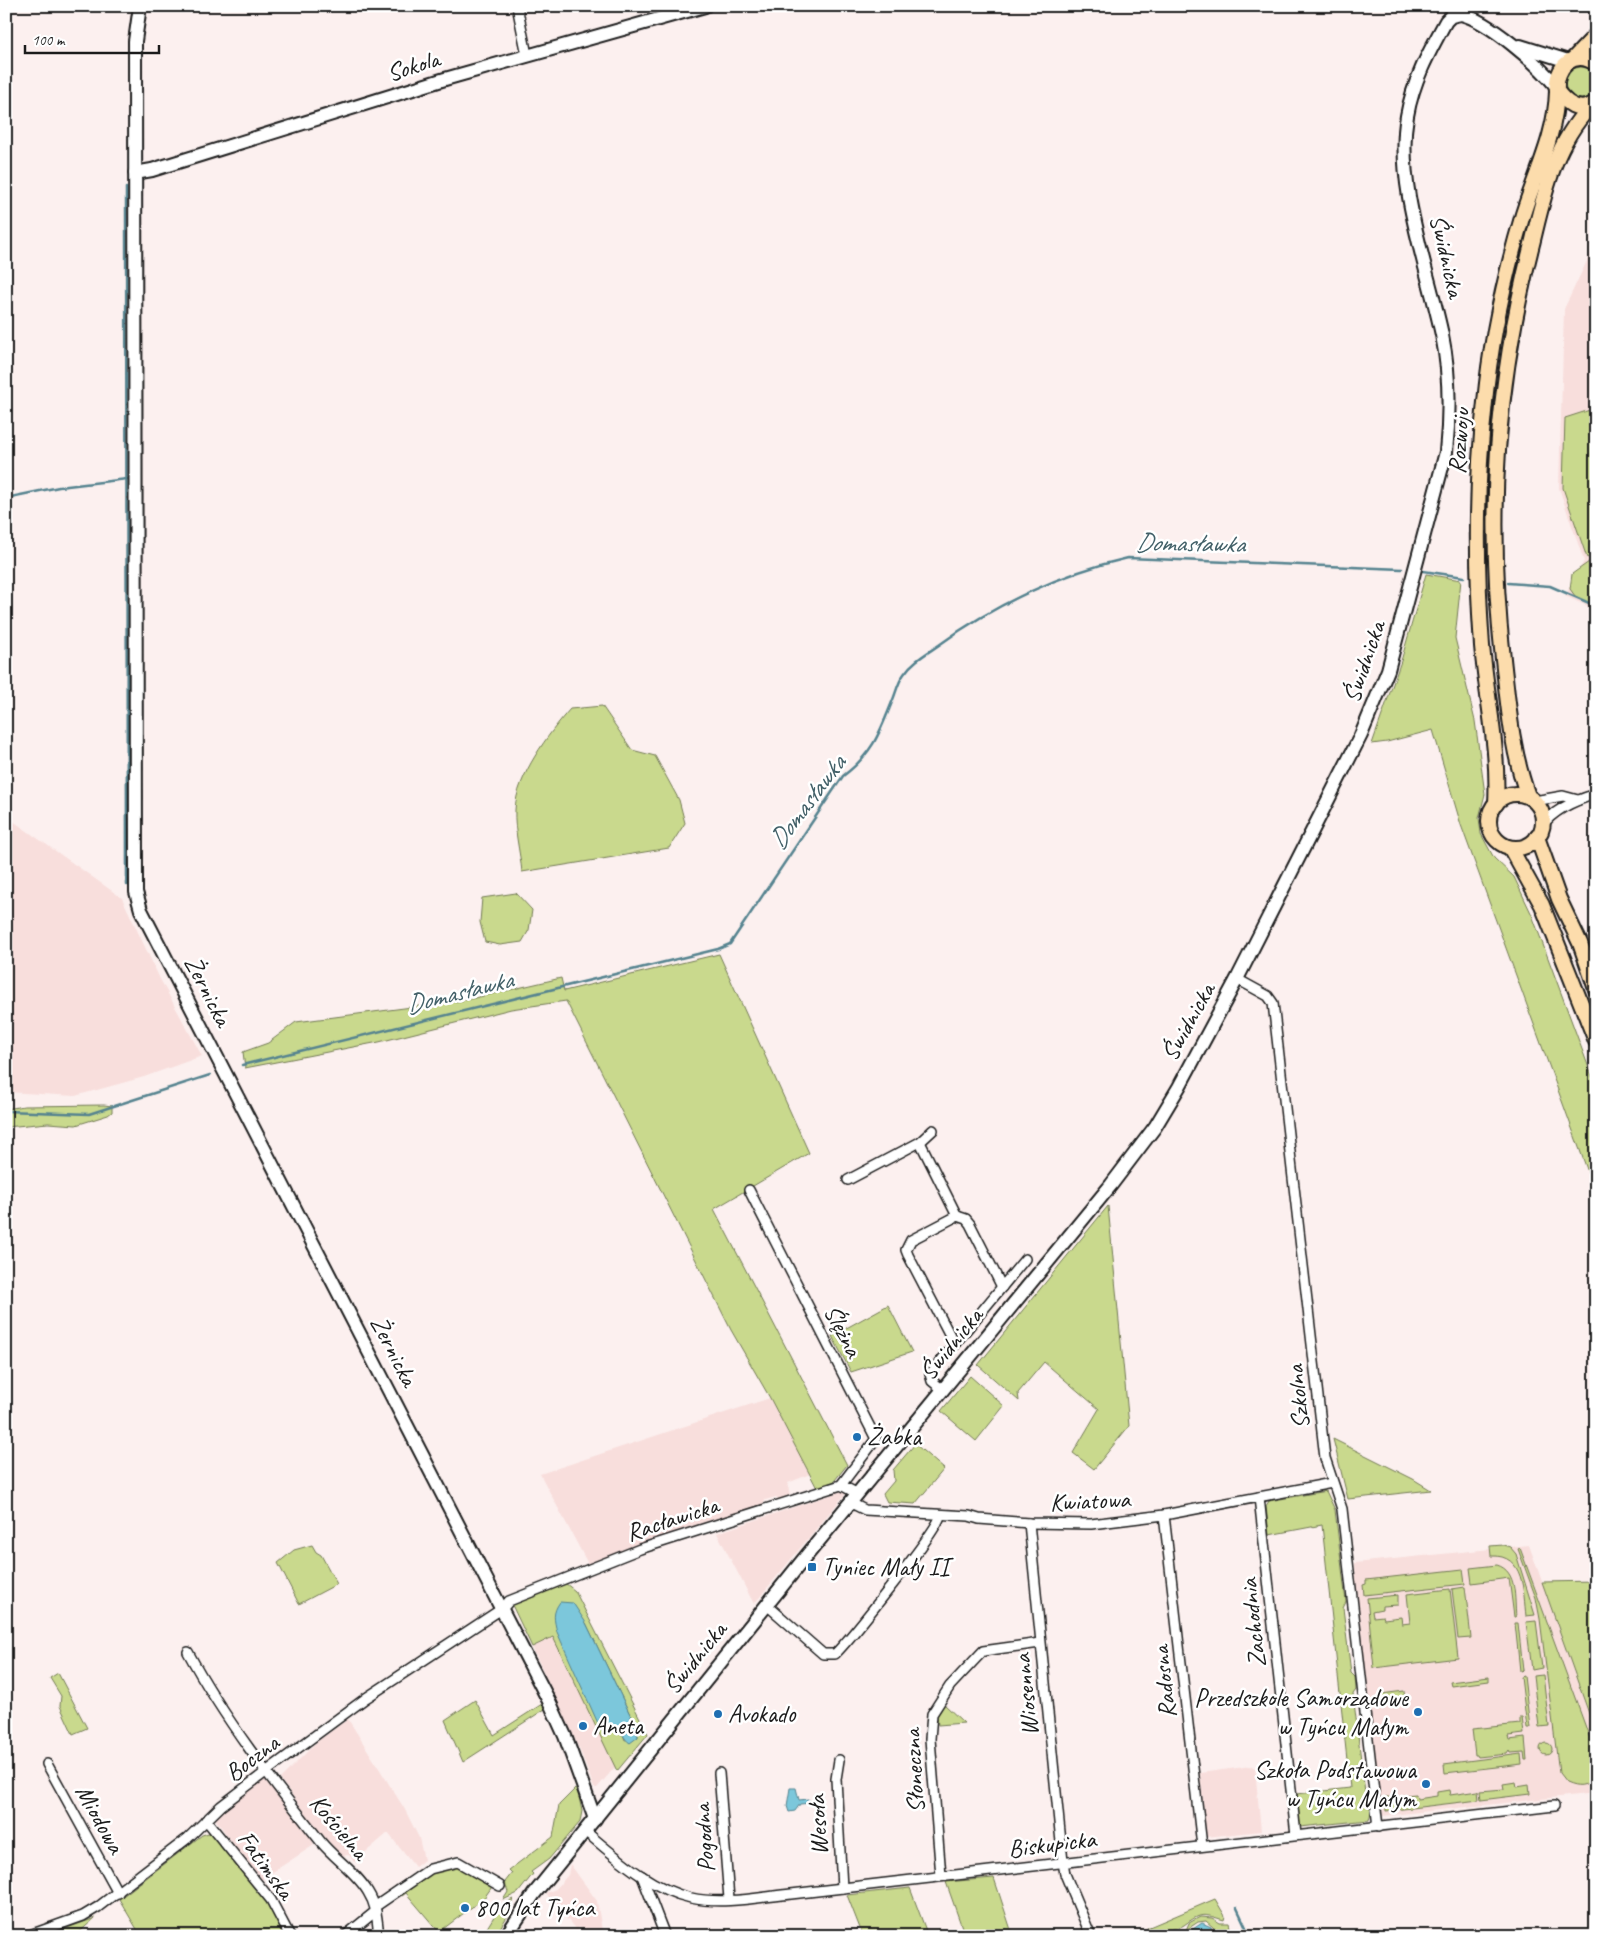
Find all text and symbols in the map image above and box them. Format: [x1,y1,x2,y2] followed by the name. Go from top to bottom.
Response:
[25,22,159,54] scale bar
[32,31,66,50] text: 100 m
[383,42,446,89] street label: Sokola
[1422,211,1473,303] street label: Świdnicka
[1441,405,1477,475] street label: Rozwoju
[1135,526,1247,560] water label: Domasławka
[1335,614,1394,707] street label: Świdnicka
[761,747,854,855] water label: Domasławka
[177,950,240,1034] street label: Żernicka
[402,962,518,1021] water label: Domasławka
[1154,975,1224,1066] street label: Świdnicka
[816,1299,871,1364] street label: Ślężna
[912,1299,992,1387] street label: Świdnicka
[363,1310,426,1394] street label: Żernicka
[1279,1362,1317,1430] street label: Szkolna
[867,1421,923,1453] place label: Żabka
[851,1431,863,1443] marker: Żabka
[1049,1483,1133,1519] street label: Kwiatowa
[622,1488,725,1549] street label: Racławicka
[822,1551,954,1583] place label: Tyniec Mały II
[806,1561,818,1573] marker: Tyniec Mały II
[1232,1575,1274,1669] street label: Zachodnia
[656,1613,736,1701] street label: Świdnicka
[1144,1641,1184,1720] street label: Radosna
[1006,1650,1046,1738] street label: Wiosenna
[1194,1682,1410,1743] place label: Przedszkole Samorządowe w Tyńcu Małym
[728,1698,797,1730] place label: Avokado
[1412,1706,1424,1718] marker: Przedszkole Samorządowe w Tyńcu Małym
[712,1708,724,1720] marker: Avokado
[593,1710,645,1742] place label: Aneta
[577,1720,589,1732] marker: Aneta
[896,1725,932,1814] street label: Słoneczna
[218,1726,287,1789] street label: Boczna
[1254,1754,1418,1815] place label: Szkoła Podstawowa w Tyńcu Małym
[1420,1778,1432,1790] marker: Szkoła Podstawowa w Tyńcu Małym
[68,1779,133,1861] street label: Miodowa
[302,1788,377,1868] street label: Kościelna
[800,1792,836,1856] street label: Wesoła
[685,1800,722,1873] street label: Pogodna
[1006,1823,1100,1865] street label: Biskupicka
[230,1824,303,1908] street label: Fatimska
[475,1892,596,1924] place label: 800 lat Tyńca
[459,1902,471,1914] marker: 800 lat Tyńca

